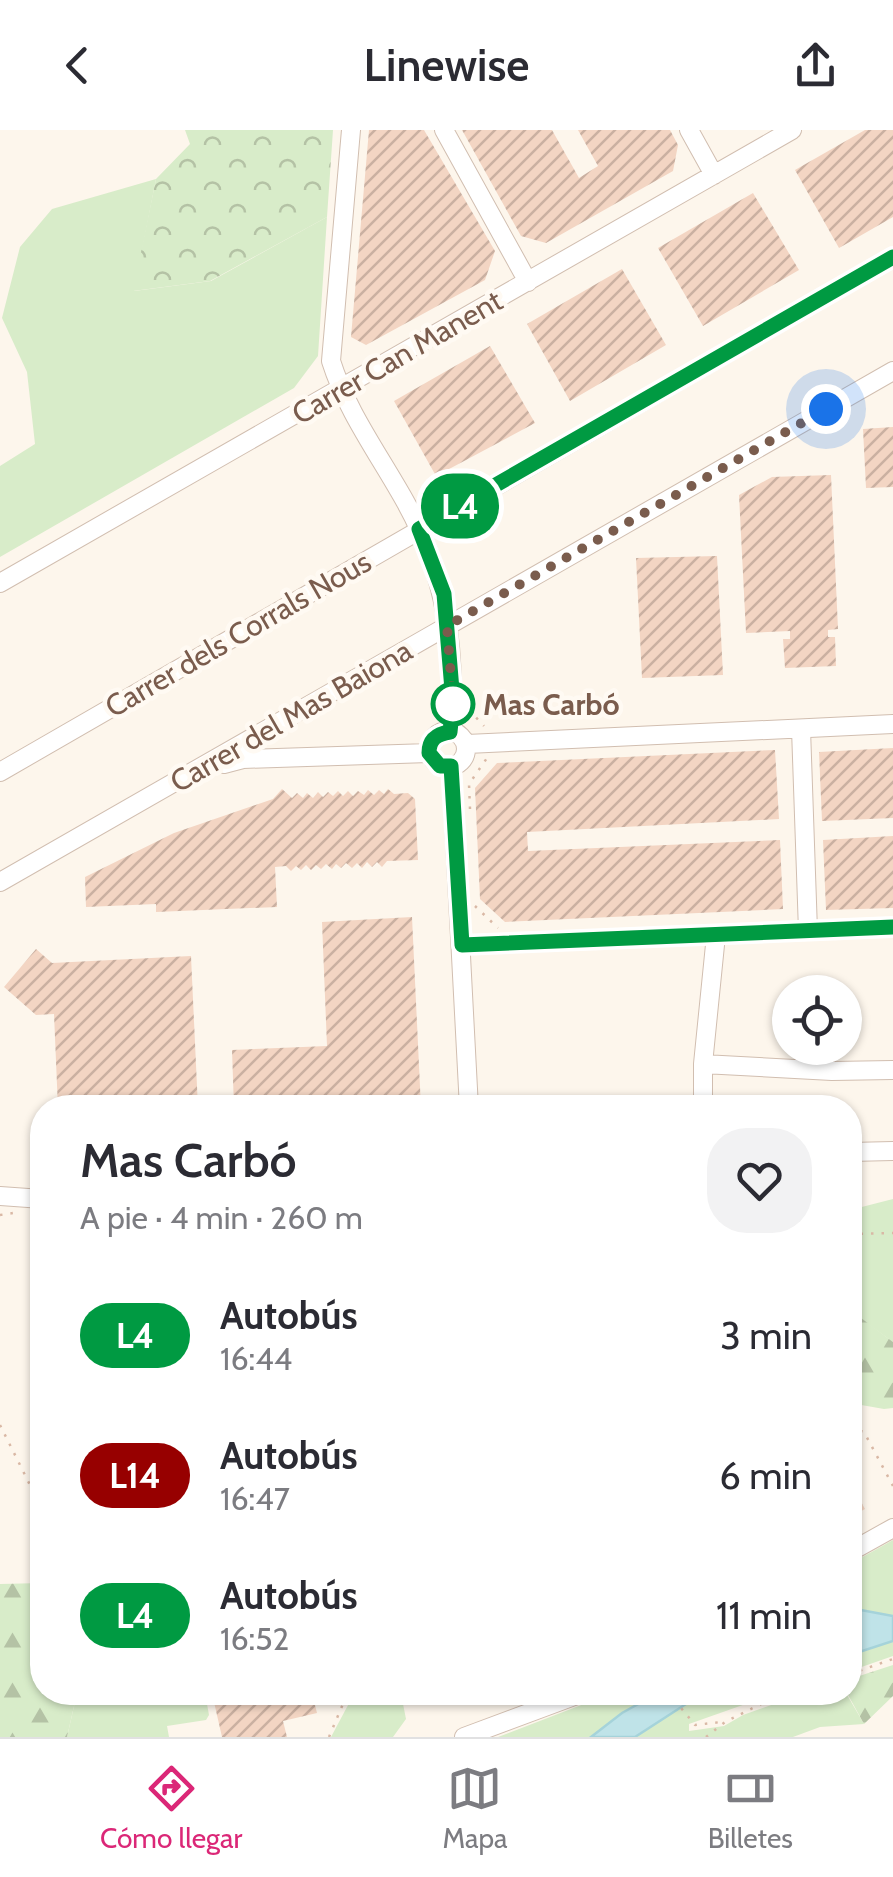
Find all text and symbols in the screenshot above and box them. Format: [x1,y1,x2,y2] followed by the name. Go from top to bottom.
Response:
[50,38,105,93] icon: back
[364,38,529,92] text: Linewise
[788,38,843,93] icon: share
[285,282,509,432] street label: Carrer Can Manent
[801,384,851,434] your location
[415,474,505,538] line badge: L4
[441,485,479,528] text: L4
[99,543,377,725] street label: Carrer dels Corrals Nous
[164,631,419,800] street label: Carrer del Mas Baiona
[432,683,474,725] marker: Mas Carbó
[483,686,620,723] place label: Mas Carbó
[772,975,862,1065] map controls
[772,975,862,1065] button: locate
[707,1128,812,1233] button: heart
[80,1131,297,1189] text: Mas Carbó
[80,1198,363,1237] text: A pie · 4 min · 260 m
[220,1292,358,1339] text: Autobús
[720,1312,812,1359] text: 3 min
[116,1314,154,1357] text: L4
[220,1339,292,1378] text: 16:44
[220,1432,358,1479] text: Autobús
[719,1452,812,1499] text: 6 min
[109,1454,161,1497] text: L14
[220,1479,290,1518] text: 16:47
[220,1572,358,1619] text: Autobús
[716,1592,812,1639] text: 11 min
[116,1594,154,1637] text: L4
[220,1619,289,1658] text: 16:52
[100,1761,242,1855] tab: Cómo llegar
[442,1761,508,1855] tab: Mapa
[708,1761,793,1855] tab: Billetes

